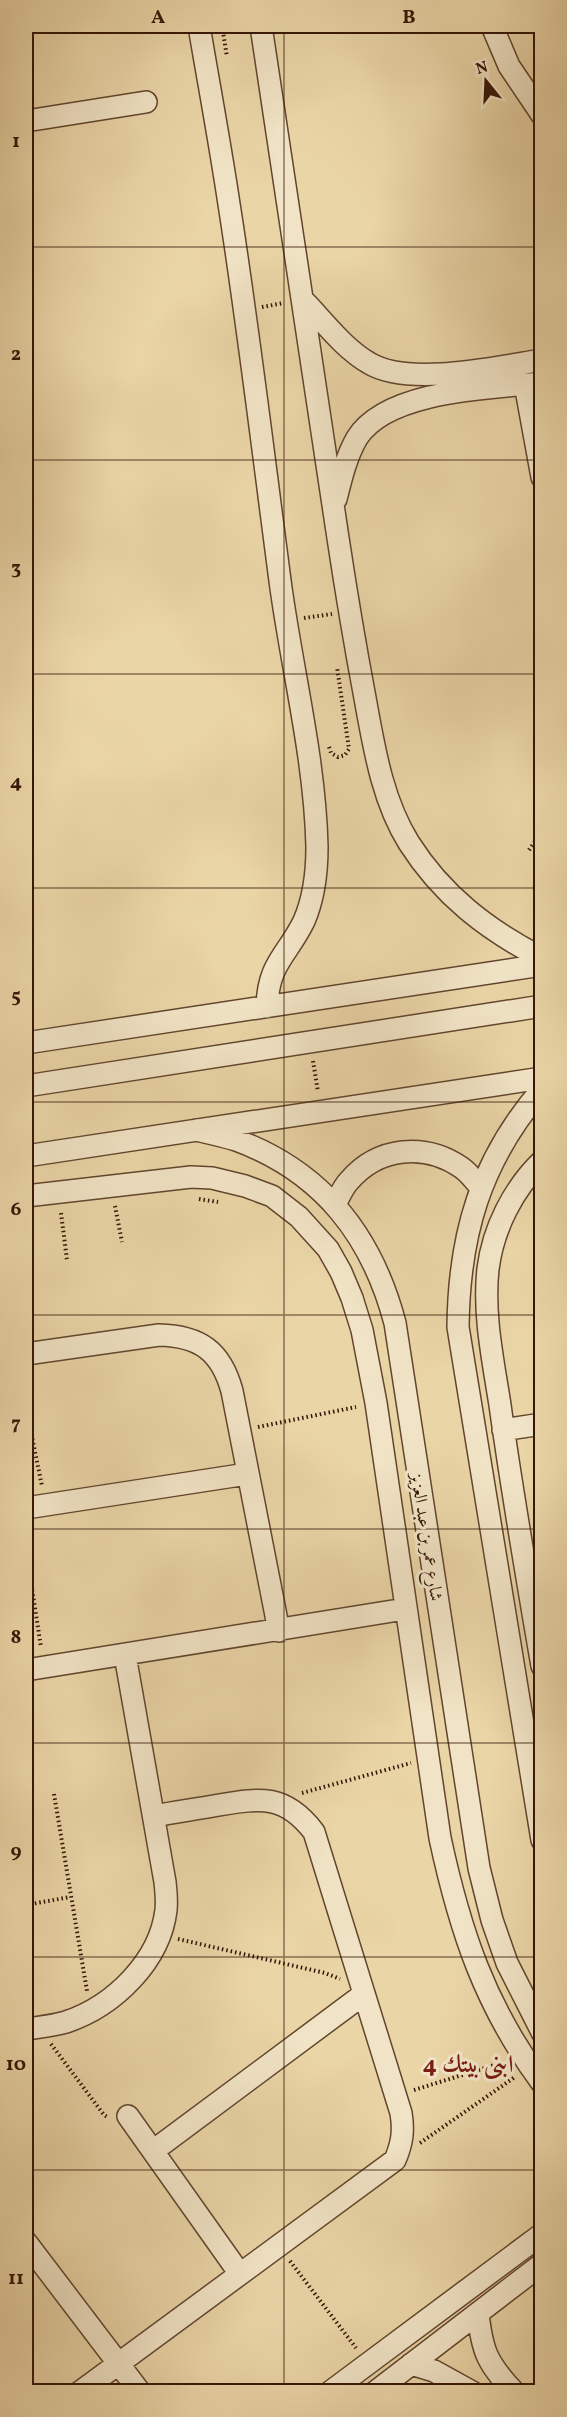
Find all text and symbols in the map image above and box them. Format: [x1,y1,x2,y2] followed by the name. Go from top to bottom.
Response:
[151,4,165,32] text: A
[402,4,416,32] text: B
[456,51,516,111] north arrow
[473,56,491,81] text: N
[12,128,20,156] text: 1
[11,341,21,369] text: 2
[11,555,21,583] text: 3
[10,769,22,797] text: 4
[11,983,21,1011] text: 5
[11,1196,22,1224] text: 6
[11,1410,21,1438] text: 7
[402,1469,448,1603] street label: شارع عمر بن عبد العزيز
[11,1624,21,1652] text: 8
[10,1838,22,1866] text: 9
[423,2049,513,2083] district label: ابنى بيتك 4
[6,2051,26,2079] text: 10
[8,2265,24,2293] text: 11

